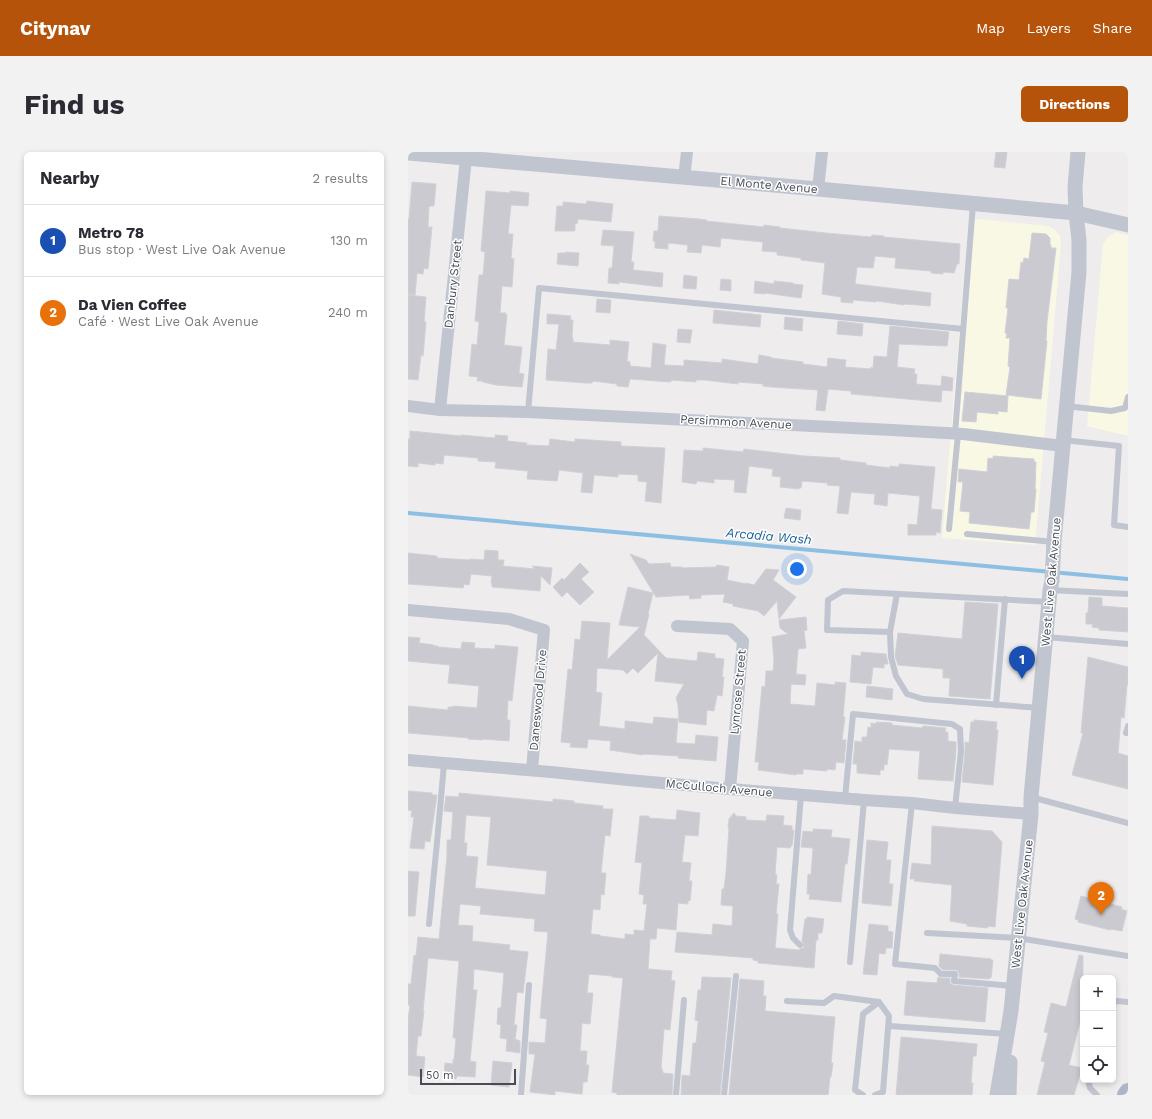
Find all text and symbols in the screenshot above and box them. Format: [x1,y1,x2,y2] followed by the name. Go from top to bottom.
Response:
[20,17,91,40] text: Citynav
[976,20,1005,36] text: Map
[1027,20,1071,36] text: Layers
[1093,20,1132,36] text: Share
[1021,86,1128,122] button: Directions
[24,88,124,121] text: Find us
[40,168,99,188] text: Nearby
[313,171,368,186] text: 2 results
[720,174,818,196] street label: El Monte Avenue
[78,224,144,242] text: Metro 78
[50,233,56,248] text: 1
[330,233,368,248] text: 130 m
[441,239,465,329] street label: Danbury Street
[78,242,286,257] text: Bus stop · West Live Oak Avenue
[78,296,187,314] text: Da Vien Coffee
[49,305,57,320] text: 2
[328,305,368,320] text: 240 m
[78,314,258,329] text: Café · West Live Oak Avenue
[680,412,792,432] street label: Persimmon Avenue
[1038,517,1064,647] street label: West Live Oak Avenue
[725,525,813,547] water label: Arcadia Wash
[787,559,807,579] your location
[1009,646,1035,679] pin: 1
[527,649,549,751] street label: Daneswood Drive
[727,649,749,735] street label: Lynrose Street
[665,776,773,800] street label: McCulloch Avenue
[1008,839,1036,969] street label: West Live Oak Avenue
[1088,882,1114,915] pin: 2
[1080,975,1116,1083] map controls
[1080,975,1116,1011] button: +
[1080,1011,1116,1047] button: −
[1080,1047,1116,1083] button: locate
[420,1067,516,1086] scale bar
[426,1069,453,1082] text: 50 m

